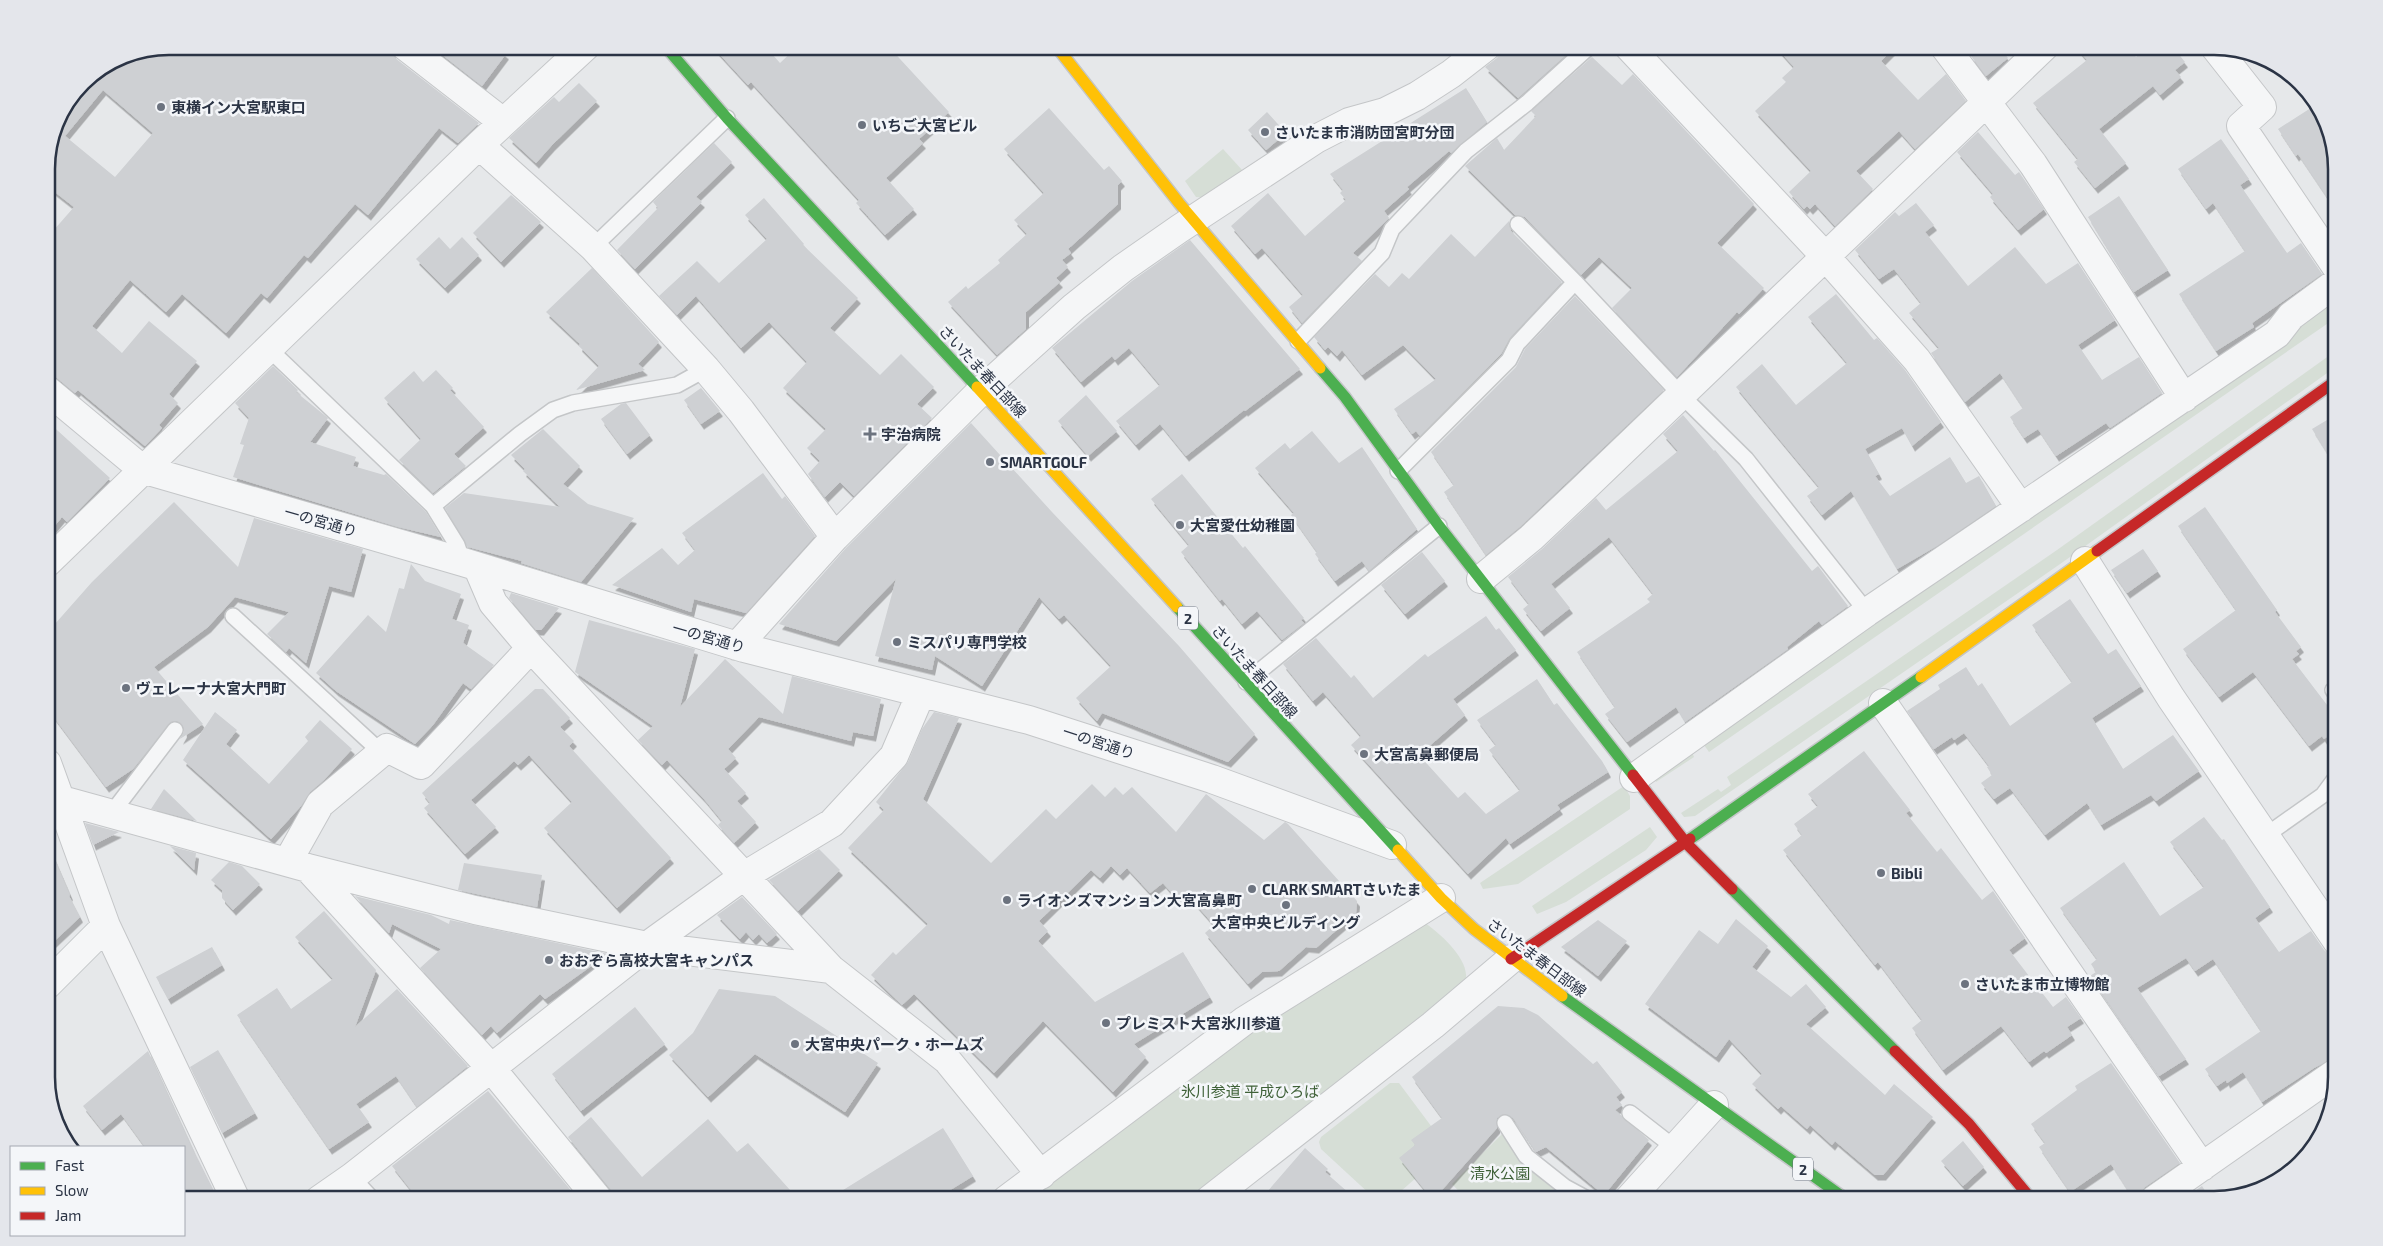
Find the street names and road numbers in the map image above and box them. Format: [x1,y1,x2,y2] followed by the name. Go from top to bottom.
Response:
[936,321,1030,421] street label: さいたま春日部線
[282,502,360,540] street label: 一の宮通り
[1178,606,1198,630] road number: 2
[670,618,748,656] street label: 一の宮通り
[1208,621,1302,721] street label: さいたま春日部線
[1061,722,1137,762] street label: 一の宮通り
[1484,914,1590,1000] street label: さいたま春日部線
[1793,1158,1813,1180] road number: 2

